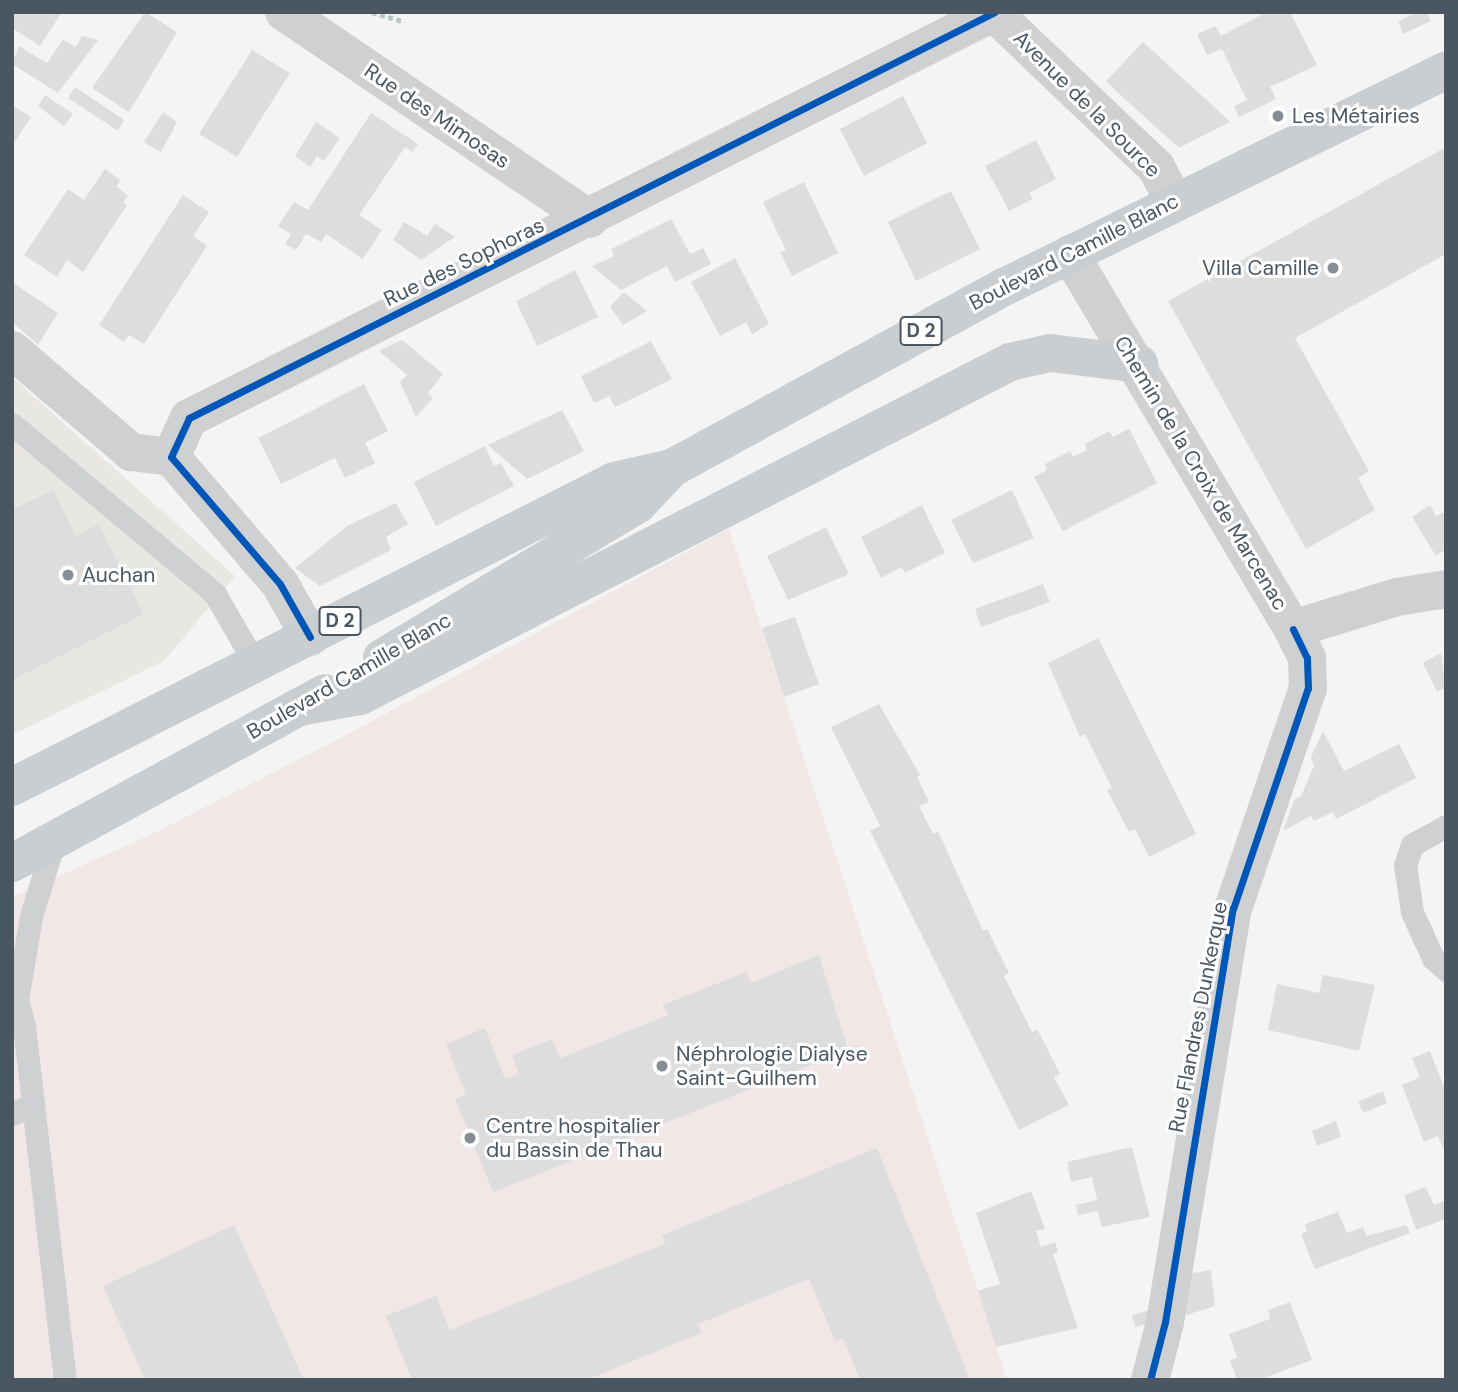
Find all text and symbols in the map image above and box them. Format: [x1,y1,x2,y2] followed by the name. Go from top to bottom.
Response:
[1008,25,1166,183] street label: Avenue de la Source
[360,58,514,174] street label: Rue des Mimosas
[1292,103,1420,129] place label: Les Métairies
[1270,108,1286,124] marker: Les Métairies
[965,188,1183,316] street label: Boulevard Camille Blanc
[380,212,548,312] street label: Rue des Sophoras
[1202,255,1319,281] place label: Villa Camille
[1325,260,1341,276] marker: Villa Camille
[898,316,944,346] road number: D 2
[1109,331,1293,615] street label: Chemin de la Croix de Marcenac
[82,562,155,588] place label: Auchan
[60,567,76,583] marker: Auchan
[317,606,363,636] road number: D 2
[243,607,455,745] street label: Boulevard Camille Blanc
[1163,899,1233,1135] street label: Rue Flandres Dunkerque
[676,1041,868,1091] place label: Néphrologie Dialyse Saint-Guilhem
[654,1058,670,1074] marker: Néphrologie Dialyse Saint-Guilhem
[486,1113,663,1163] place label: Centre hospitalier du Bassin de Thau
[460,1128,480,1148] marker: Centre hospitalier du Bassin de Thau

